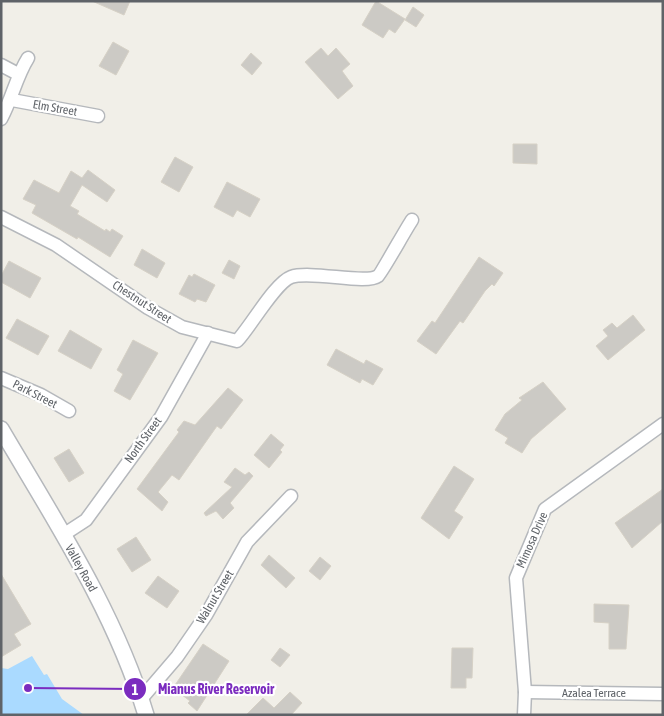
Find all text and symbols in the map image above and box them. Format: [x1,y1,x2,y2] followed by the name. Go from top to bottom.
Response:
[32,97,79,119] street label: Elm Street
[110,278,175,327] street label: Chestnut Street
[10,377,60,411] street label: Park Street
[122,414,165,466] street label: North Street
[513,510,551,570] street label: Mimosa Drive
[62,542,100,594] street label: Valley Road
[194,567,237,626] street label: Walnut Street
[123,675,284,704] callout: Mianus River Reservoir
[131,681,139,698] text: 1
[158,681,275,697] text: Mianus River Reservoir
[562,686,626,700] street label: Azalea Terrace

